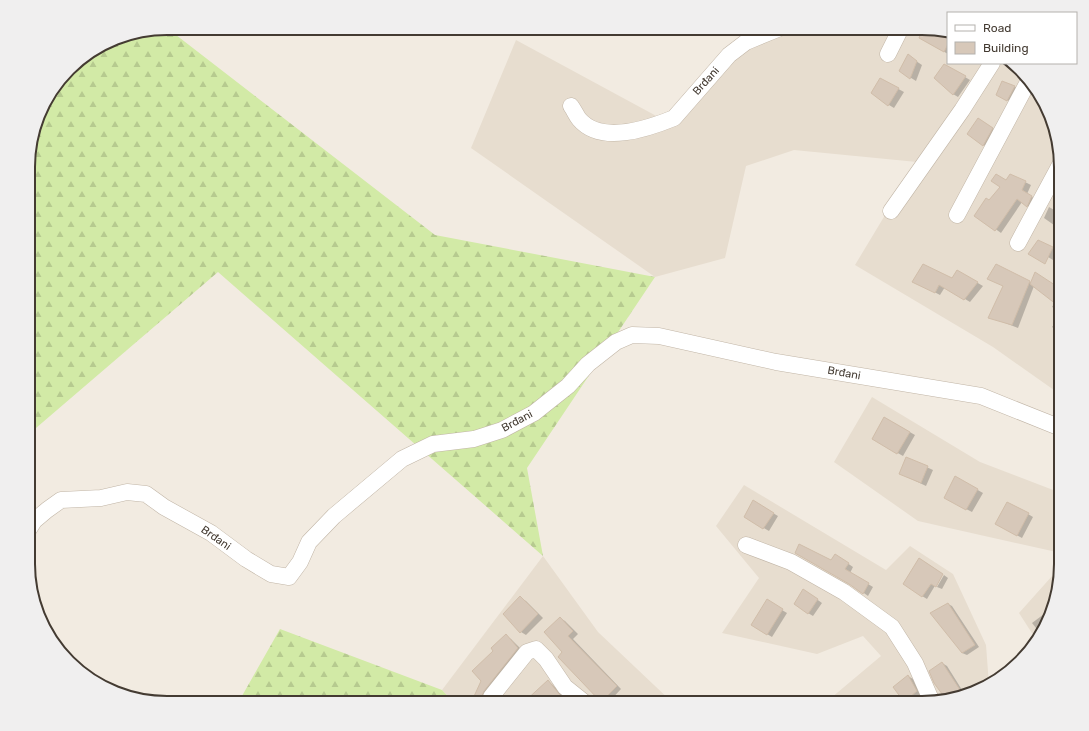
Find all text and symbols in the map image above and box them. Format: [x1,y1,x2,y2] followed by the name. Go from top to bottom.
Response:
[947,12,1077,64] legend
[983,21,1011,35] text: Road
[983,41,1029,55] text: Building
[690,64,722,98] street label: Brđani
[826,364,862,382] street label: Brđani
[499,407,535,435] street label: Brđani
[199,523,233,553] street label: Brđani

